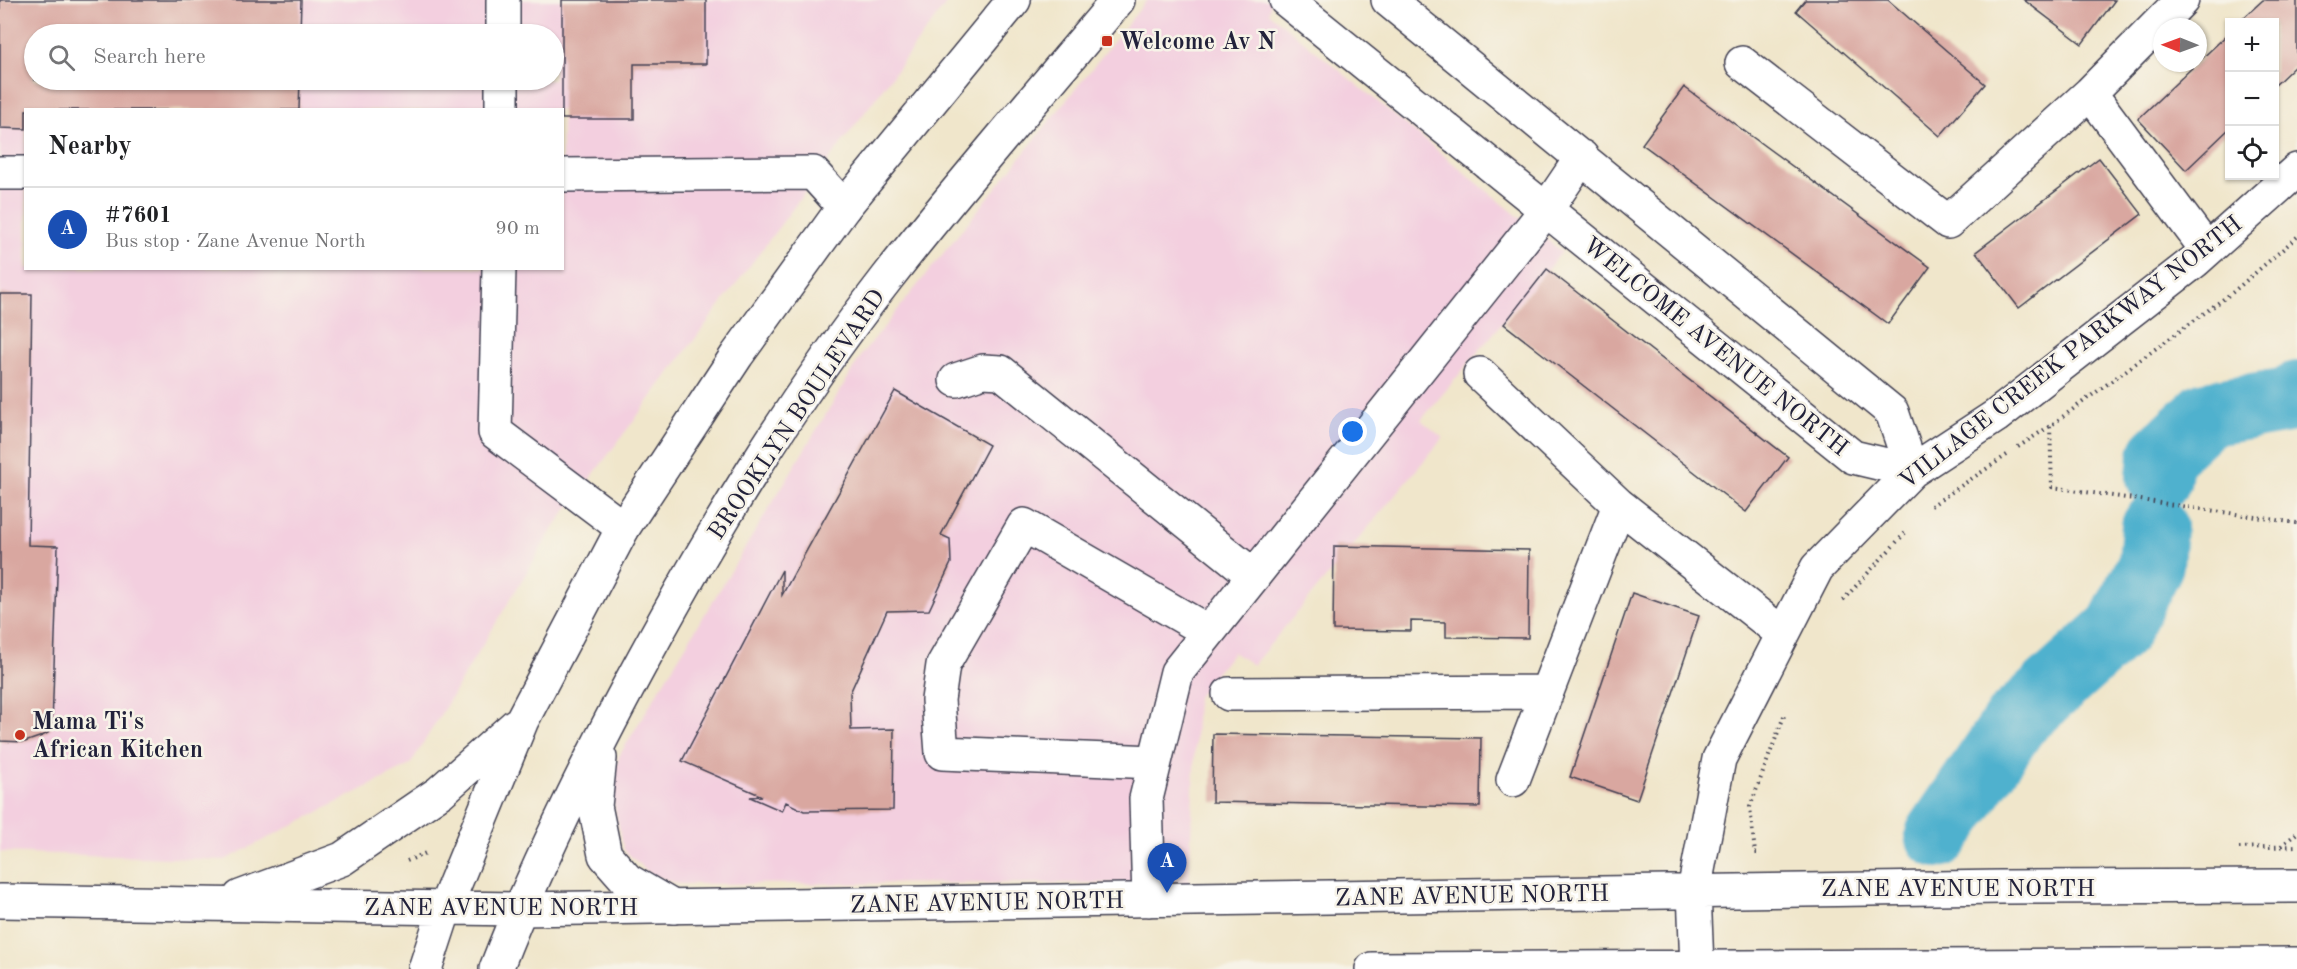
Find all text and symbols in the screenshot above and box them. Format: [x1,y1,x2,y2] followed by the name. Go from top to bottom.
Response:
[2153,18,2207,72] north arrow
[2225,18,2279,180] map controls
[2225,18,2279,72] button: +
[24,24,564,90] search box
[1119,31,1276,55] place label: Welcome Av N
[1100,34,1114,48] marker: Welcome Av N
[45,41,78,74] icon: search
[93,46,206,68] text: Search here
[2225,72,2279,126] button: −
[2225,126,2279,180] button: locate
[48,134,132,160] text: Nearby
[105,205,172,227] text: #7601
[1895,212,2247,495] street label: VILLAGE CREEK PARKWAY NORTH
[60,219,75,239] text: A
[495,219,540,239] text: 90 m
[105,232,366,252] text: Bus stop · Zane Avenue North
[1578,233,1852,462] street label: WELCOME AVENUE NORTH
[705,286,890,545] street label: BROOKLYN BOULEVARD
[1338,417,1367,446] your location
[32,711,203,763] place label: Mama Ti's African Kitchen
[13,728,27,742] marker: Mama Ti's African Kitchen
[1148,844,1186,893] pin: A
[1821,878,2095,902] street label: ZANE AVENUE NORTH
[1335,883,1609,911] street label: ZANE AVENUE NORTH
[850,890,1124,918] street label: ZANE AVENUE NORTH
[364,897,638,921] street label: ZANE AVENUE NORTH

